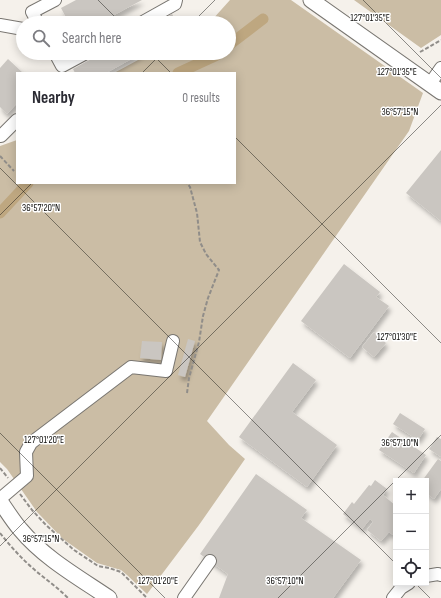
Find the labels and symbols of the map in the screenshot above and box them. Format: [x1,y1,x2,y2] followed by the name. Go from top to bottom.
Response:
[350,12,390,24] text: 127°01'35"E
[377,66,417,78] text: 127°01'35"E
[382,106,418,118] text: 36°57'15"N
[22,202,60,214] text: 36°57'20"N
[377,331,417,343] text: 127°01'30"E
[24,434,64,446] text: 127°01'20"E
[381,437,419,449] text: 36°57'10"N
[23,533,59,545] text: 36°57'15"N
[138,575,178,587] text: 127°01'20"E
[266,575,304,587] text: 36°57'10"N

